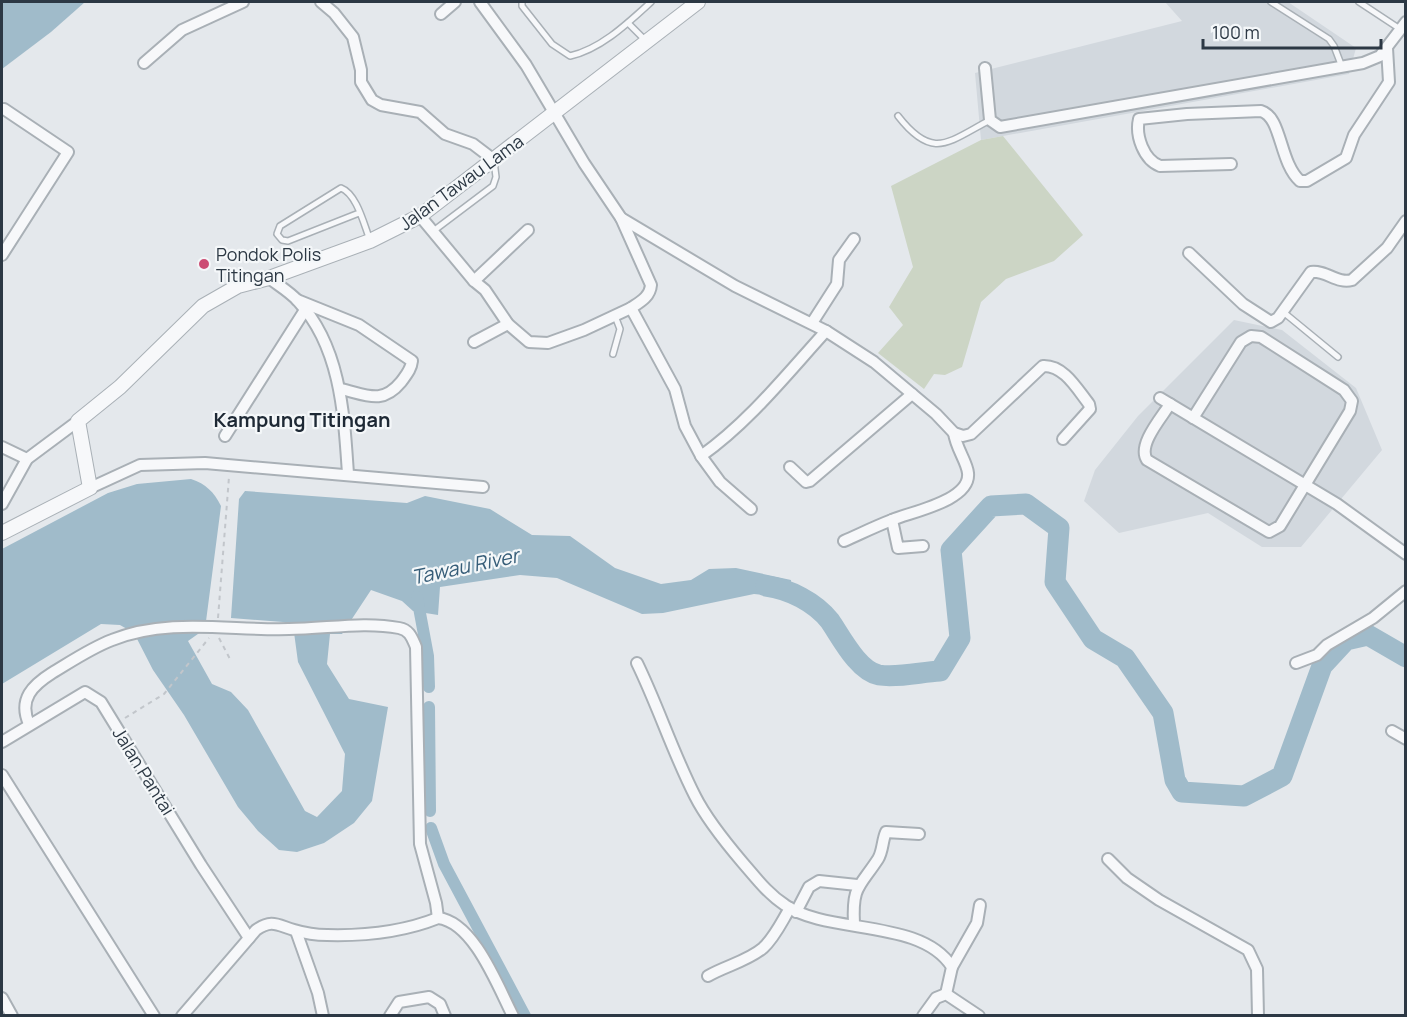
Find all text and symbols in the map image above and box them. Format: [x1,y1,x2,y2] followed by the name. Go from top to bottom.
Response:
[1203,12,1382,50] scale bar
[1212,20,1260,44] text: 100 m
[394,129,528,235] street label: Jalan Tawau Lama
[216,242,321,287] place label: Pondok Polis Titingan
[197,257,211,271] marker: Pondok Polis Titingan
[214,406,390,433] district label: Kampung Titingan
[409,541,524,591] water label: Tawau River
[107,722,181,820] street label: Jalan Pantai

